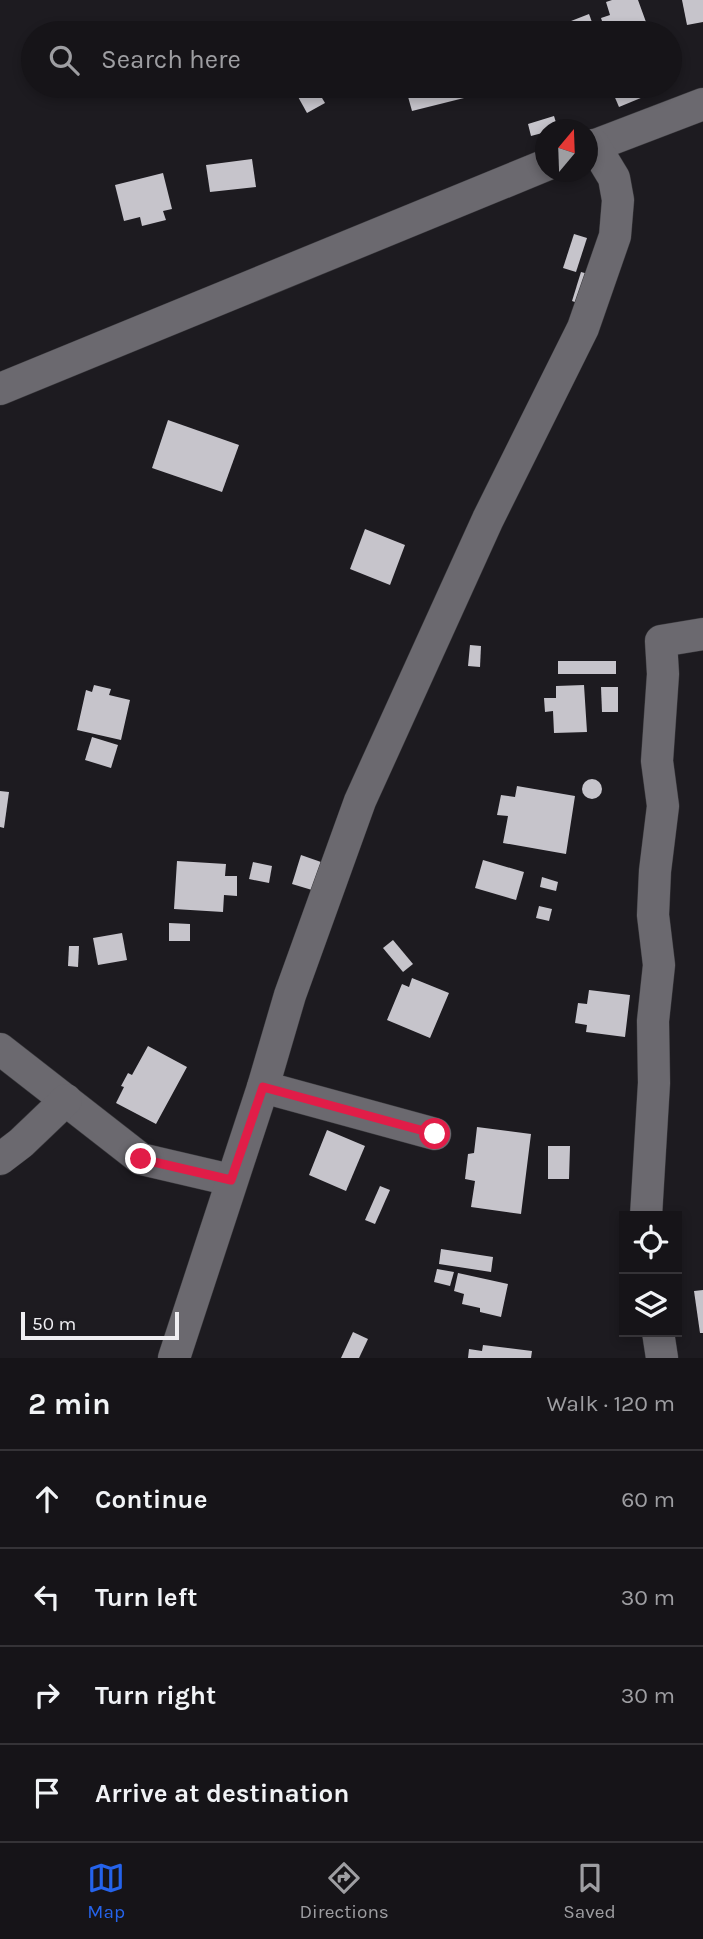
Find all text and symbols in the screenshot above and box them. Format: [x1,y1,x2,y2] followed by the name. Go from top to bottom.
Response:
[21,21,682,98] search box
[45,41,83,79] icon: search
[101,44,241,75] text: Search here
[535,119,598,182] north arrow
[419,1118,450,1149] route start
[125,1143,156,1174] route end
[619,1211,682,1337] map controls
[619,1211,682,1274] button: locate
[619,1274,682,1337] button: layers
[21,1309,178,1341] scale bar
[32,1313,76,1335] text: 50 m
[28,1386,111,1422] text: 2 min
[547,1390,675,1417] text: Walk · 120 m
[28,1480,66,1518] icon: ahead
[95,1484,207,1515] text: Continue
[621,1486,675,1513] text: 60 m
[28,1578,66,1616] icon: left
[95,1582,197,1613] text: Turn left
[621,1584,675,1611] text: 30 m
[28,1676,66,1714] icon: right
[95,1680,216,1711] text: Turn right
[621,1682,675,1709] text: 30 m
[28,1774,66,1812] icon: arrive
[95,1778,349,1809] text: Arrive at destination
[87,1859,125,1923] tab: Map
[300,1859,389,1923] tab: Directions
[563,1859,616,1923] tab: Saved

